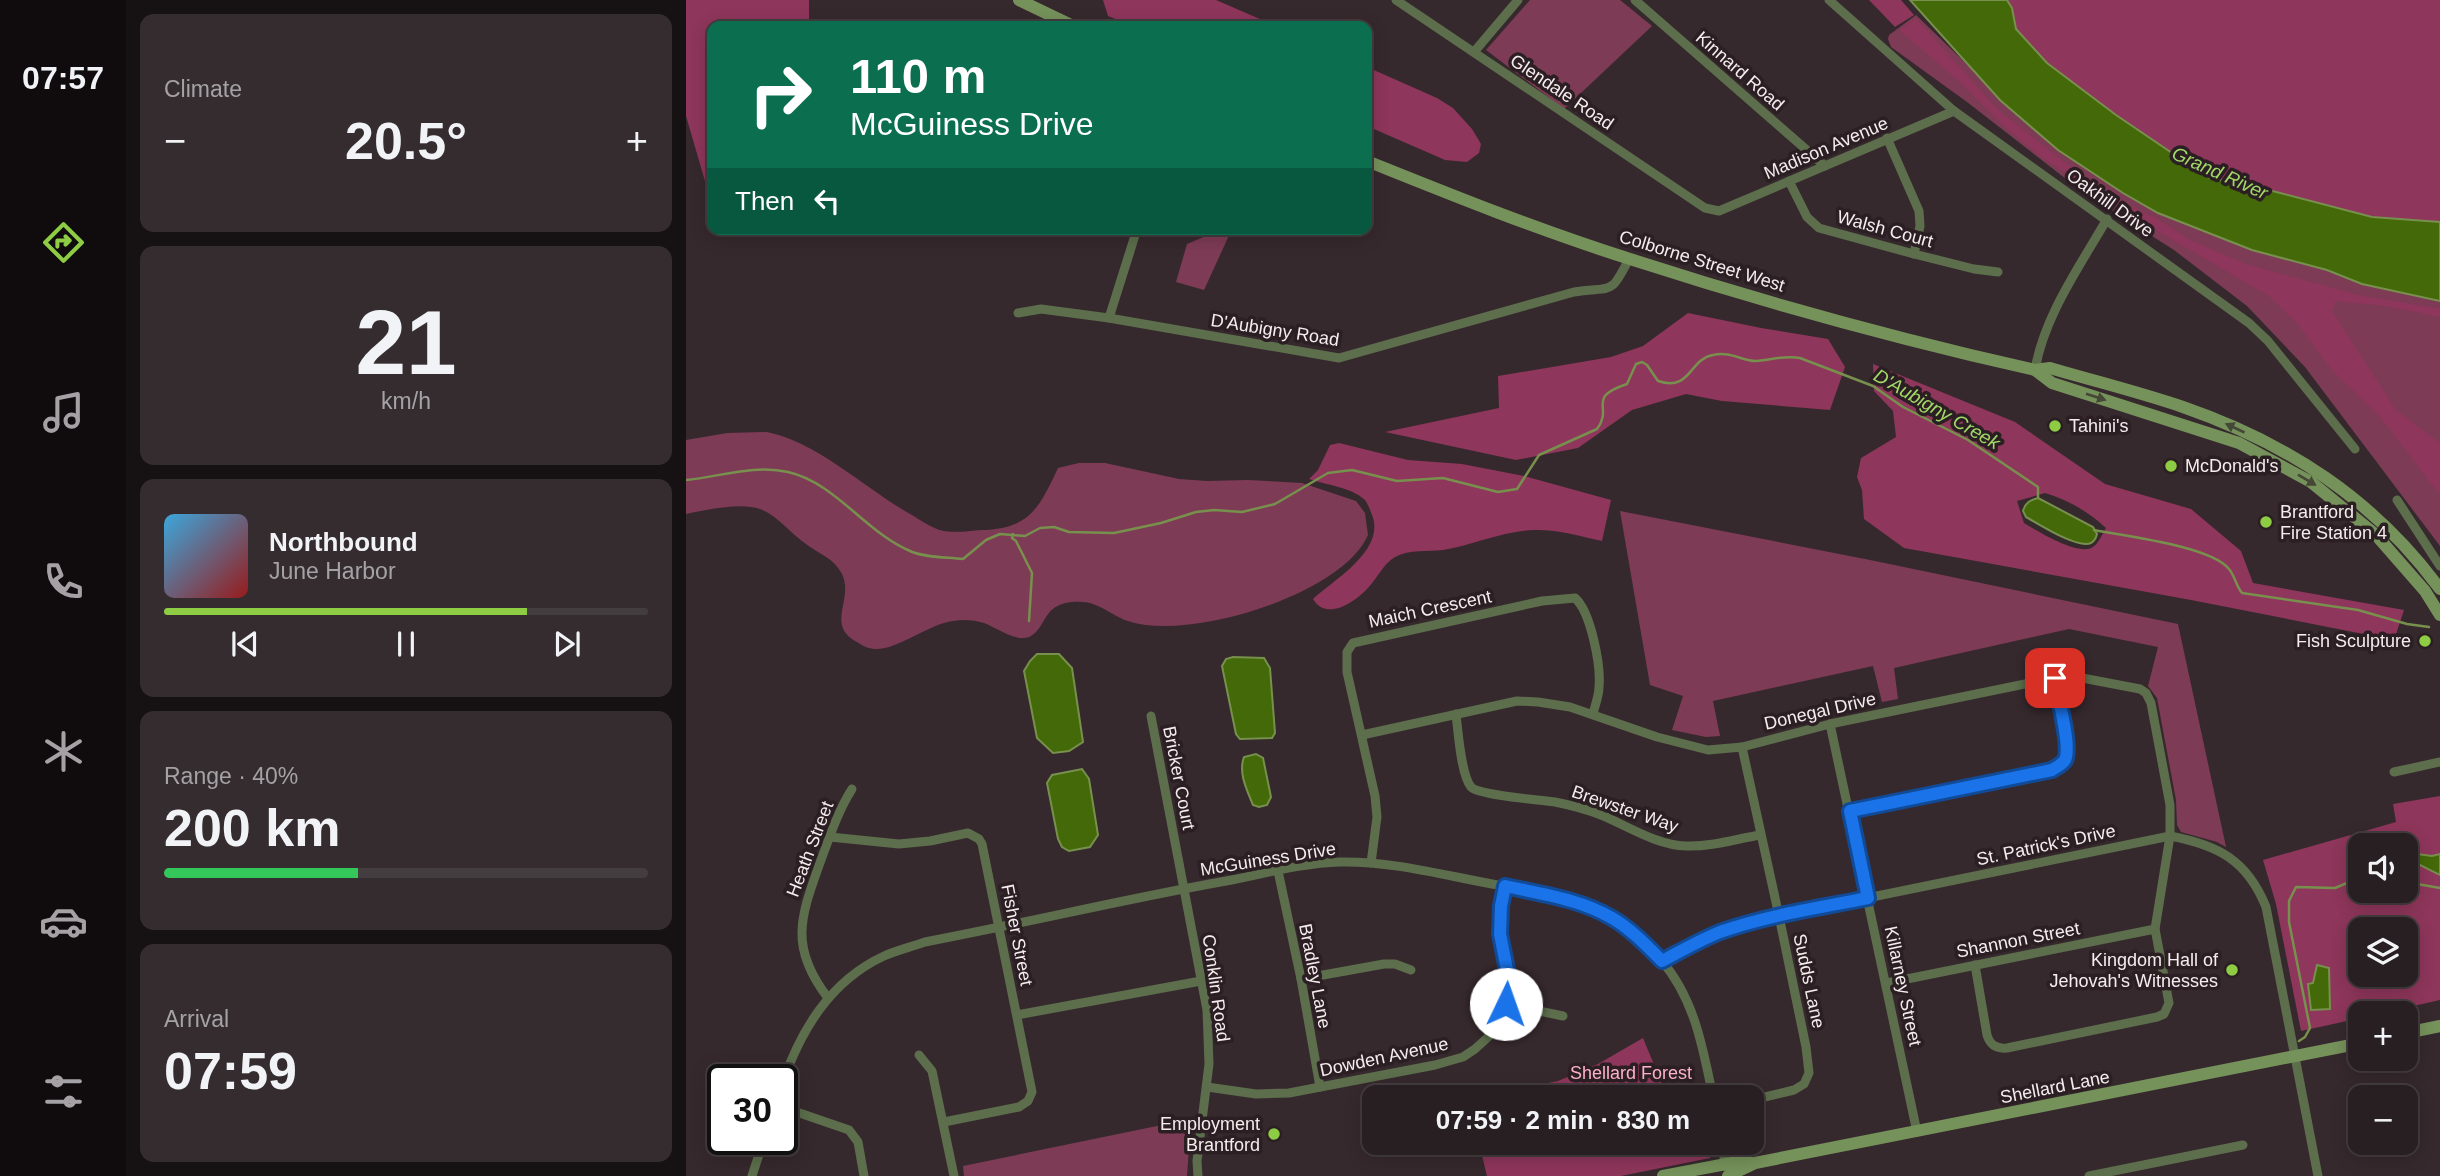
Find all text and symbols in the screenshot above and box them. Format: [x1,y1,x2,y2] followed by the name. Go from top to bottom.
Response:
[1692,27,1788,115] street label: Kinnard Road
[735,49,826,140] icon: right
[850,49,986,103] text: 110 m
[1507,50,1617,134] street label: Glendale Road
[22,60,104,96] text: 07:57
[164,76,242,102] text: Climate
[850,106,1094,142] text: McGuiness Drive
[345,112,467,170] text: 20.5°
[1761,113,1891,183] street label: Madison Avenue
[164,120,186,162] text: −
[626,120,648,162] text: +
[2169,143,2272,204] water label: Grand River
[2063,165,2157,241] street label: Oakhill Drive
[808,182,846,220] icon: left
[735,186,794,216] text: Then
[1835,207,1935,251] street label: Walsh Court
[39,218,88,267] icon: directions
[1617,226,1787,296] street label: Colborne Street West
[355,292,457,393] text: 21
[1209,310,1341,350] street label: D'Aubigny Road
[1870,364,2005,454] water label: D'Aubigny Creek
[39,388,88,437] icon: music
[381,388,431,414] text: km/h
[2086,392,2107,403] one-way arrow
[2069,416,2128,436] place label: Tahini's
[2047,418,2063,434] marker: Tahini's
[2225,422,2245,433] one-way arrow
[2185,456,2278,476] place label: McDonald's
[2163,458,2179,474] marker: McDonald's
[2297,474,2316,487] one-way arrow
[2280,502,2387,543] place label: Brantford Fire Station 4
[2258,514,2274,530] marker: Brantford Fire Station 4
[269,527,418,557] text: Northbound
[39,557,88,606] icon: phone
[269,558,396,584] text: June Harbor
[1367,586,1493,632] street label: Maich Crescent
[226,625,264,663] icon: previous
[387,625,425,663] icon: pause
[548,625,586,663] icon: next
[2296,631,2411,651] place label: Fish Sculpture
[2417,633,2433,649] marker: Fish Sculpture
[2025,648,2085,708] pin
[2036,659,2074,697] icon: arrive
[1762,688,1878,734] street label: Donegal Drive
[1159,725,1199,831] street label: Bricker Court
[39,727,88,776] icon: climate
[164,763,298,789] text: Range · 40%
[1569,781,1681,837] street label: Brewster Way
[783,798,837,900] street label: Heath Street
[164,799,340,857] text: 200 km
[1975,821,2117,869] street label: St. Patrick's Drive
[2348,833,2418,1155] map controls
[2348,833,2418,903] button: sound
[1199,838,1337,880] street label: McGuiness Drive
[997,883,1037,987] street label: Fisher Street
[39,897,88,946] icon: car
[2348,917,2418,987] button: layers
[1955,918,2081,962] street label: Shannon Street
[1295,922,1335,1030] street label: Bradley Lane
[1881,924,1925,1048] street label: Killarney Street
[1789,932,1829,1030] street label: Sudds Lane
[1199,933,1233,1043] street label: Conklin Road
[2049,950,2219,991] place label: Kingdom Hall of Jehovah's Witnesses
[2224,962,2240,978] marker: Kingdom Hall of Jehovah's Witnesses
[1469,967,1543,1041] position arrow
[2348,1001,2418,1071] button: +
[164,1006,229,1032] text: Arrival
[1318,1034,1450,1080] street label: Dowden Avenue
[164,1042,297,1100] text: 07:59
[1570,1063,1692,1083] park label: Shellard Forest
[707,1064,798,1155] speed limit sign: 30
[39,1067,88,1116] icon: filters
[1999,1067,2111,1107] street label: Shellard Lane
[2348,1085,2418,1155] button: −
[1436,1105,1690,1135] text: 07:59 · 2 min · 830 m
[1160,1114,1260,1155] place label: Employment Brantford
[1266,1126,1282,1142] marker: Employment Brantford

